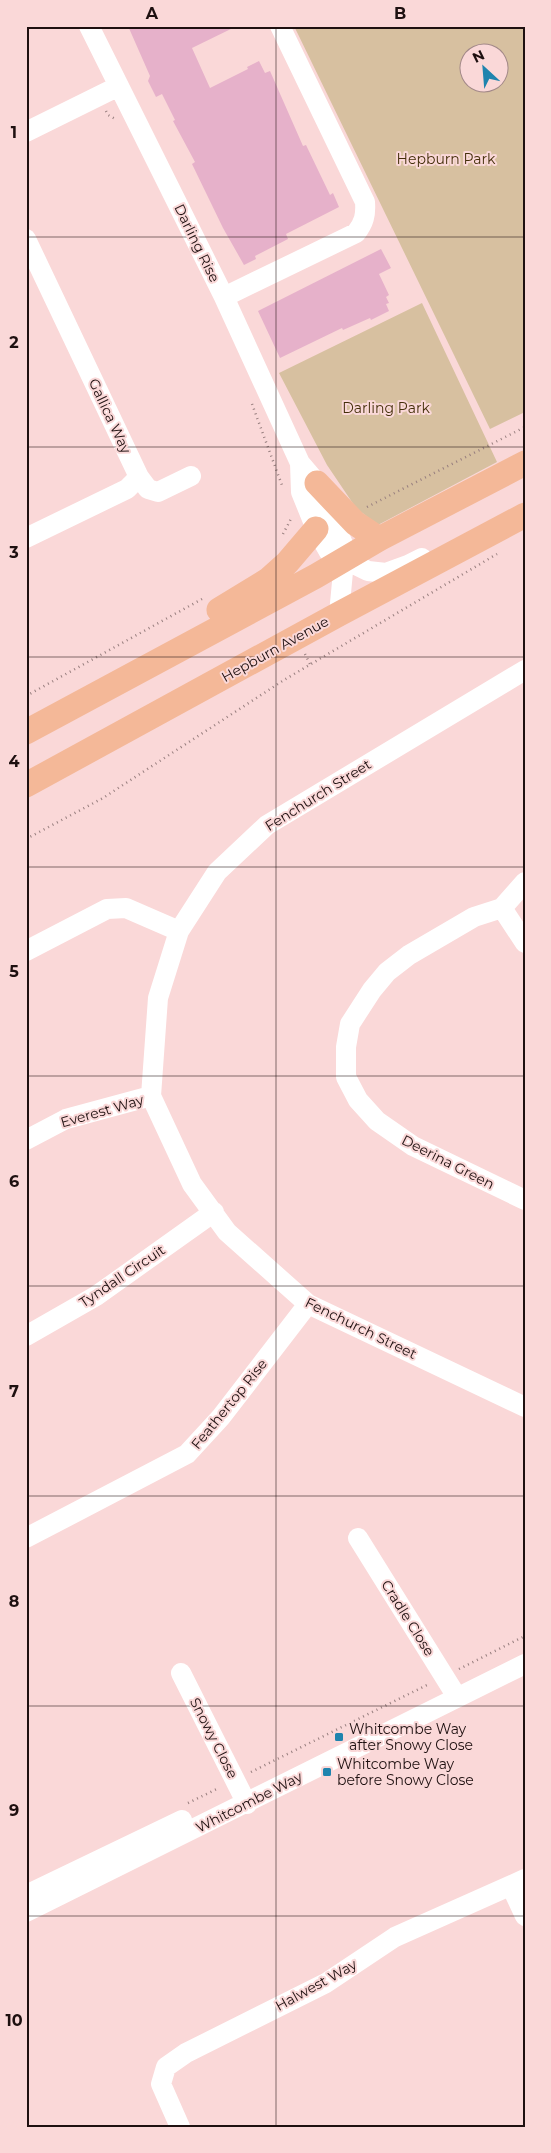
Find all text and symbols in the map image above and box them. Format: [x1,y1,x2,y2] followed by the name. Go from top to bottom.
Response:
[145,4,159,23] text: A
[394,4,406,23] text: B
[458,42,508,92] north arrow
[469,46,487,67] text: N
[11,123,17,142] text: 1
[397,150,496,168] park label: Hepburn Park
[170,201,224,285] street label: Darling Rise
[9,333,19,352] text: 2
[85,376,135,457] street label: Gallica Way
[342,399,430,417] park label: Darling Park
[8,543,19,562] text: 3
[218,612,332,686] street label: Hepburn Avenue
[8,752,20,771] text: 4
[262,755,375,835] street label: Fenchurch Street
[9,962,19,981] text: 5
[58,1090,146,1131] street label: Everest Way
[399,1131,497,1193] street label: Deerina Green
[9,1172,19,1191] text: 6
[76,1240,169,1311] street label: Tyndall Circuit
[302,1293,420,1363] street label: Fenchurch Street
[187,1355,271,1453] street label: Feathertop Rise
[9,1382,19,1401] text: 7
[377,1577,439,1659] street label: Cradle Close
[9,1592,19,1611] text: 8
[186,1695,242,1781] street label: Snowy Close
[349,1720,473,1754] place label: Whitcombe Way after Snowy Close
[333,1731,345,1743] marker: Whitcombe Way after Snowy Close
[337,1755,474,1789] place label: Whitcombe Way before Snowy Close
[321,1766,333,1778] marker: Whitcombe Way before Snowy Close
[193,1767,306,1837] street label: Whitcombe Way
[9,1801,19,1820] text: 9
[272,1955,360,2015] street label: Halwest Way
[5,2011,23,2030] text: 10

